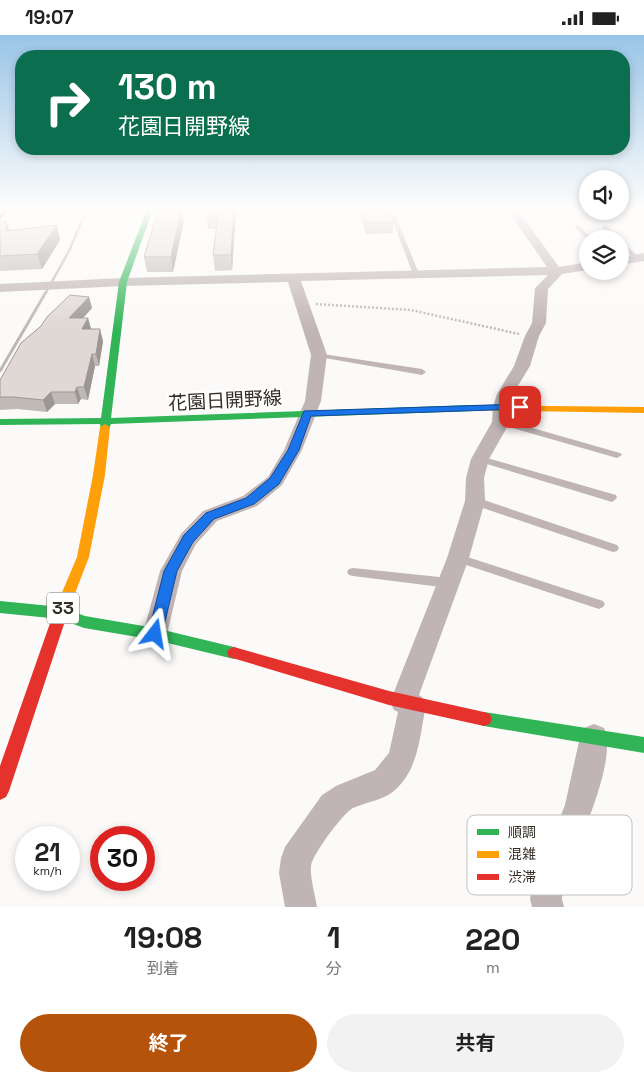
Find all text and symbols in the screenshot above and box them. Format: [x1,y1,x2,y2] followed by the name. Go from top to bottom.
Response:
[25,5,73,30] text: 19:07
[118,65,217,109] text: 130 m
[35,70,100,135] icon: right
[118,112,250,140] text: 花園日開野線
[579,170,629,280] map controls
[579,170,629,220] button: sound
[579,230,629,280] button: layers
[167,385,283,416] street label: 花園日開野線
[499,386,541,428] pin
[506,393,534,421] icon: arrive
[47,593,79,623] road number: 33
[128,607,180,659] position arrow
[467,815,632,895] legend
[508,823,536,841] text: 順調
[90,826,155,891] speed limit sign: 30
[34,836,61,868] text: 21
[508,845,536,863] text: 混雑
[33,863,62,879] text: km/h
[508,868,536,886] text: 渋滞
[124,918,202,957] text: 19:08
[327,918,340,957] text: 1
[465,920,520,959] text: 220
[486,957,500,978] text: m
[147,958,179,979] text: 到着
[326,958,342,979] text: 分
[20,1014,317,1072] button: 終了
[327,1014,624,1072] button: 共有

